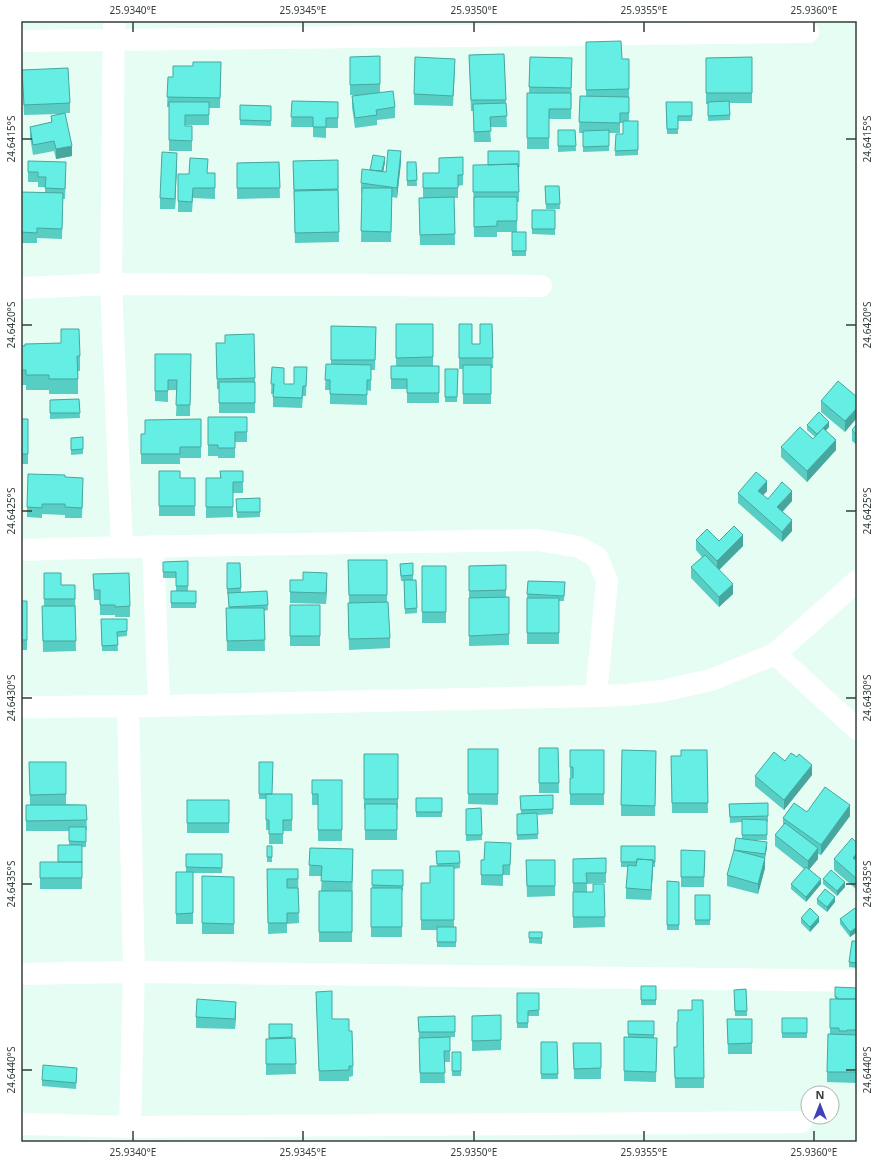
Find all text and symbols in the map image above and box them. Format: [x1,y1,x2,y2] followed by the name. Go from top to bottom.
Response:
[110,3,156,17] text: 25.9340°E
[280,3,326,17] text: 25.9345°E
[451,3,497,17] text: 25.9350°E
[621,3,667,17] text: 25.9355°E
[791,3,837,17] text: 25.9360°E
[4,115,18,162] text: 24.6415°S
[860,115,874,162] text: 24.6415°S
[4,301,18,348] text: 24.6420°S
[860,301,874,348] text: 24.6420°S
[4,487,18,534] text: 24.6425°S
[860,487,874,534] text: 24.6425°S
[4,674,18,721] text: 24.6430°S
[860,674,874,721] text: 24.6430°S
[4,860,18,907] text: 24.6435°S
[860,860,874,907] text: 24.6435°S
[4,1046,18,1093] text: 24.6440°S
[860,1046,874,1093] text: 24.6440°S
[800,1085,840,1125] north arrow
[816,1087,824,1102] text: N
[110,1145,156,1159] text: 25.9340°E
[280,1145,326,1159] text: 25.9345°E
[451,1145,497,1159] text: 25.9350°E
[621,1145,667,1159] text: 25.9355°E
[791,1145,837,1159] text: 25.9360°E

